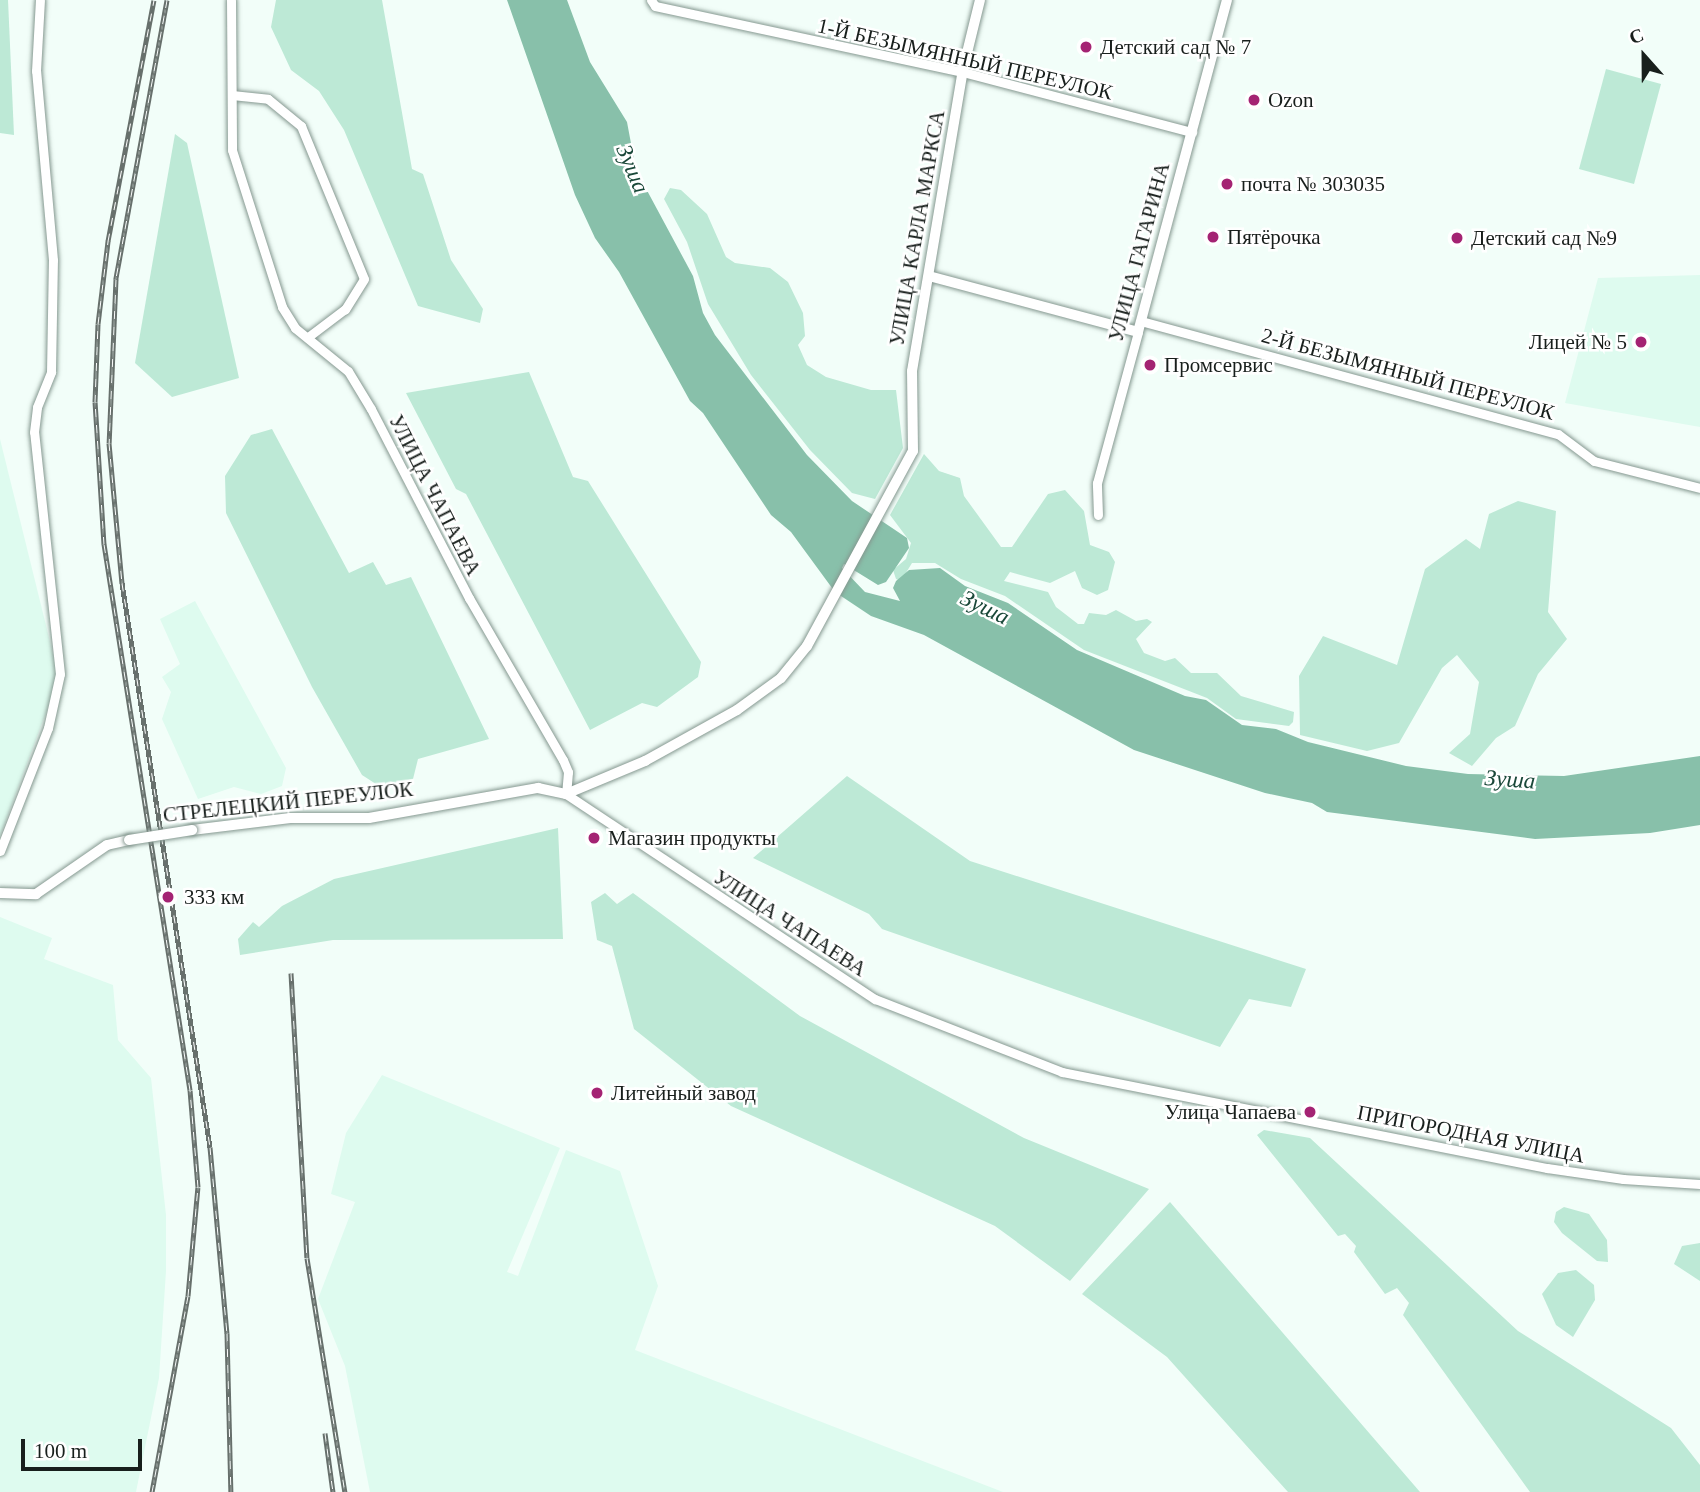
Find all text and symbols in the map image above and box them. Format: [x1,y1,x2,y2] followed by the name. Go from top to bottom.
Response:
[815,13,1115,105] street label: 1-Й БЕЗЫМЯННЫЙ ПЕРЕУЛОК
[1609,21,1679,91] north arrow
[1626,24,1646,48] text: С
[1100,34,1251,60] place label: Детский сад № 7
[1078,39,1094,55] marker: Детский сад № 7
[1268,87,1313,113] place label: Ozon
[1246,92,1262,108] marker: Ozon
[884,108,950,348] street label: УЛИЦА КАРЛА МАРКСА
[609,140,655,198] water label: Зуша
[1103,160,1175,344] street label: УЛИЦА ГАГАРИНА
[1241,171,1385,197] place label: почта № 303035
[1219,176,1235,192] marker: почта № 303035
[1227,224,1321,250] place label: Пятёрочка
[1471,225,1617,251] place label: Детский сад №9
[1205,229,1221,245] marker: Пятёрочка
[1449,230,1465,246] marker: Детский сад №9
[1259,323,1557,425] street label: 2-Й БЕЗЫМЯННЫЙ ПЕРЕУЛОК
[1529,329,1627,355] place label: Лицей № 5
[1633,334,1649,350] marker: Лицей № 5
[1164,352,1273,378] place label: Промсервис
[1142,357,1158,373] marker: Промсервис
[384,410,486,580] street label: УЛИЦА ЧАПАЕВА
[956,585,1014,631] water label: Зуша
[1484,764,1536,796] water label: Зуша
[162,776,414,828] street label: СТРЕЛЕЦКИЙ ПЕРЕУЛОК
[608,825,776,851] place label: Магазин продукты
[586,830,602,846] marker: Магазин продукты
[709,864,871,982] street label: УЛИЦА ЧАПАЕВА
[184,884,244,910] place label: 333 км
[158,887,178,907] marker: 333 км
[611,1080,756,1106] place label: Литейный завод
[589,1085,605,1101] marker: Литейный завод
[1164,1099,1296,1125] place label: Улица Чапаева
[1355,1100,1587,1168] street label: ПРИГОРОДНАЯ УЛИЦА
[1302,1104,1318,1120] marker: Улица Чапаева
[24,1426,145,1470] scale bar
[34,1439,87,1463] text: 100 m

